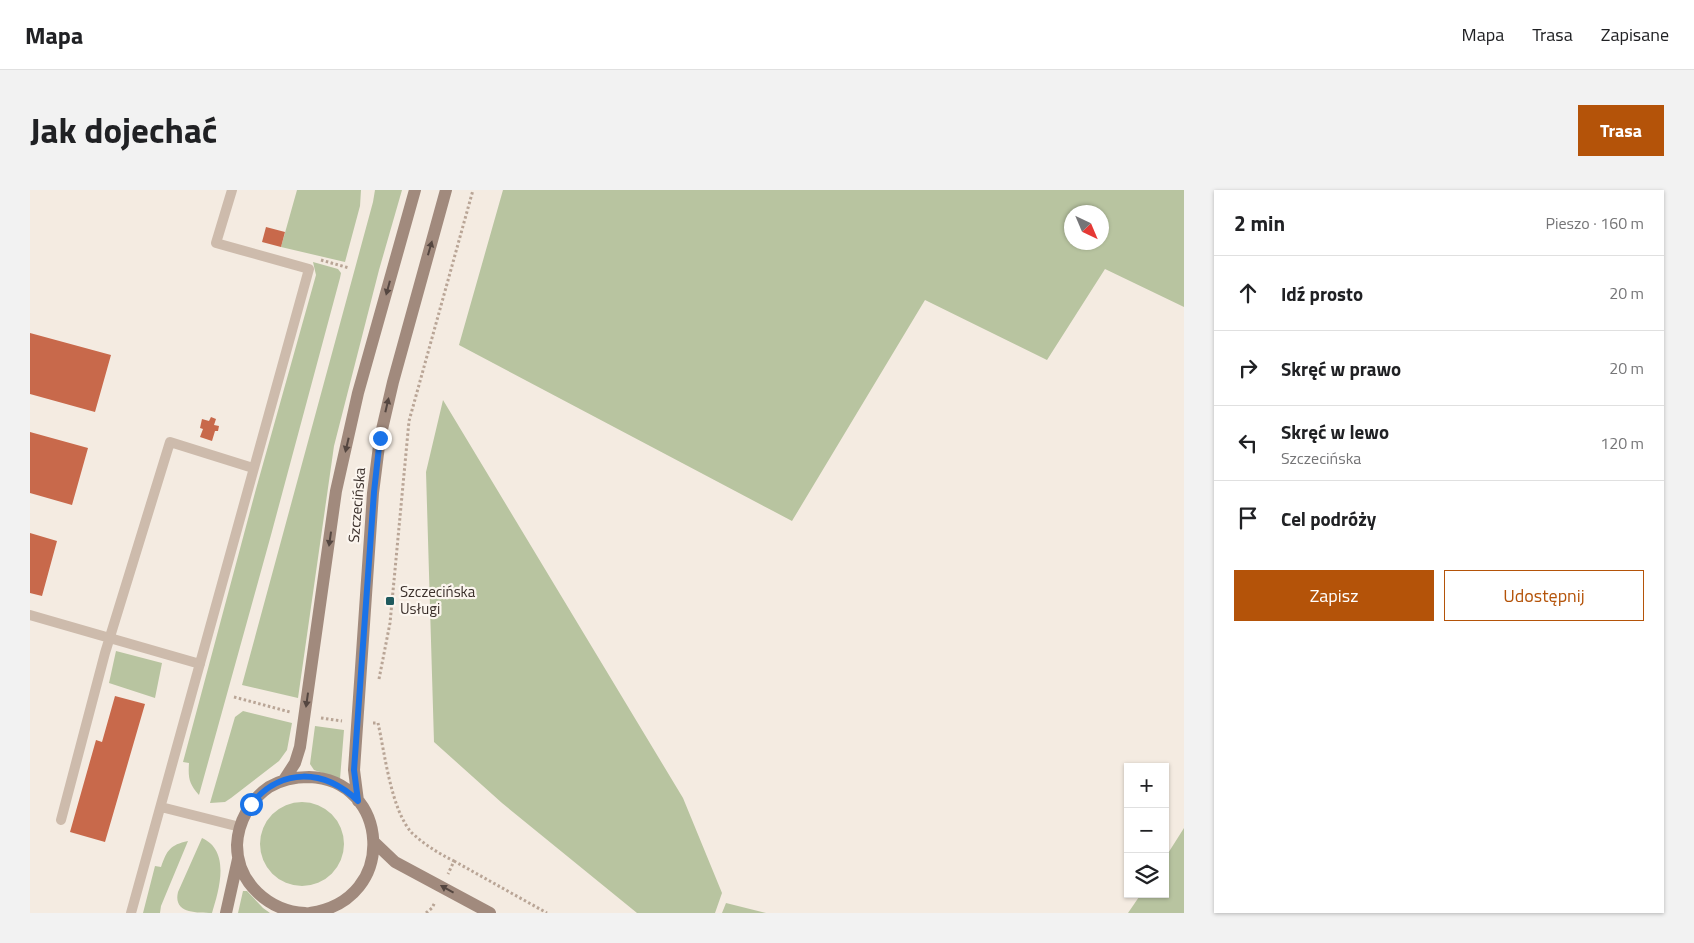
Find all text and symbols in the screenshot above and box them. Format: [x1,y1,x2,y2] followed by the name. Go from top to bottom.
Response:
[25,17,83,53] text: Mapa
[1462,21,1504,48] text: Mapa
[1532,21,1573,48] text: Trasa
[1601,21,1669,48] text: Zapisane
[30,103,217,157] text: Jak dojechać
[1578,105,1664,156] button: Trasa
[1064,205,1109,250] north arrow
[1234,207,1285,239] text: 2 min
[1546,211,1644,235] text: Pieszo · 160 m
[426,240,434,255] one-way arrow
[1234,279,1262,307] icon: ahead
[1281,279,1363,308] text: Idź prosto
[383,280,391,295] one-way arrow
[1609,281,1644,305] text: 20 m
[1234,354,1262,382] icon: right
[1281,354,1401,383] text: Skręć w prawo
[1609,356,1644,380] text: 20 m
[384,396,392,412] one-way arrow
[1281,417,1389,446] text: Skręć w lewo
[369,427,392,450] route end
[1234,429,1262,457] icon: left
[1600,431,1644,455] text: 120 m
[343,437,351,452] one-way arrow
[1281,446,1361,470] text: Szczecińska
[342,466,371,543] street label: Szczecińska
[1234,504,1262,532] icon: arrive
[1281,504,1376,533] text: Cel podróży
[325,531,333,547] one-way arrow
[1234,570,1434,621] button: Zapisz
[1444,570,1644,621] button: Udostępnij
[400,580,476,620] place label: Szczecińska Usługi
[384,595,396,607] marker: Szczecińska Usługi
[303,692,311,708] one-way arrow
[1124,763,1169,898] map controls
[1124,763,1169,808] button: +
[240,793,263,816] route start
[1124,808,1169,853] button: −
[1124,853,1169,898] button: layers
[440,885,454,894] one-way arrow

